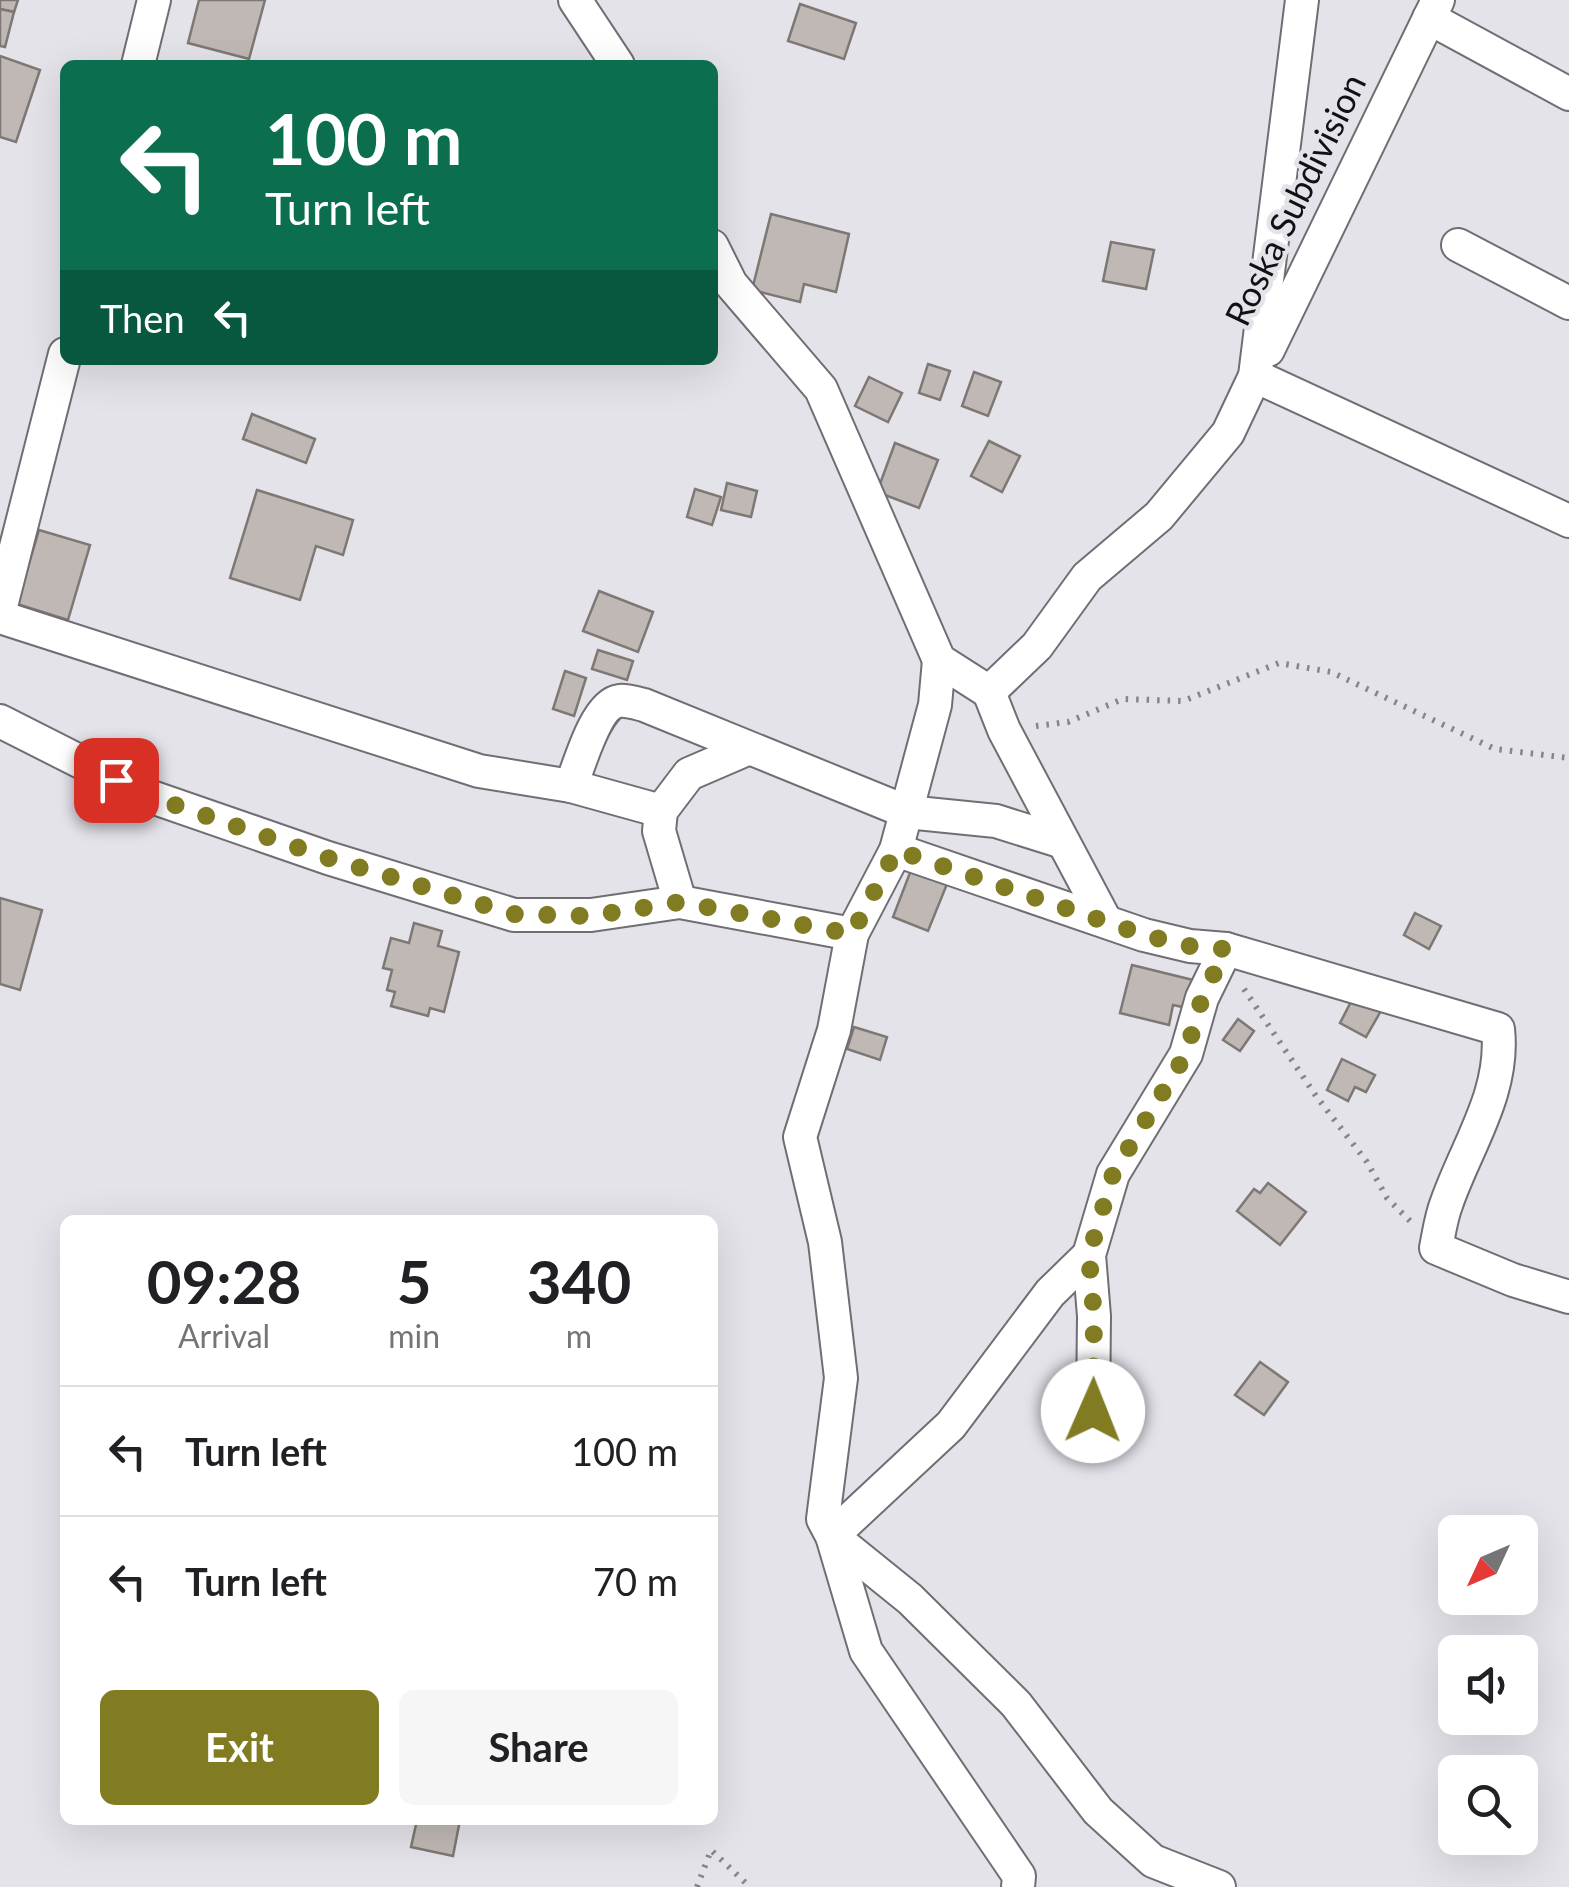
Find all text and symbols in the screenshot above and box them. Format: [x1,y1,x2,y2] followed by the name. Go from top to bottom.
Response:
[1215,66,1373,332] street label: Roska Subdivision
[265,96,462,180] text: 100 m
[100,100,230,230] icon: left
[265,181,430,235] text: Turn left
[205,290,260,345] icon: left
[100,295,185,341] text: Then
[74,738,159,823] pin
[89,753,144,808] icon: arrive
[147,1245,301,1317] text: 09:28
[397,1245,432,1317] text: 5
[527,1245,631,1317] text: 340
[178,1316,270,1355] text: Arrival
[388,1316,440,1355] text: min
[566,1316,592,1355] text: m
[1041,1359,1145,1463] position arrow
[100,1424,155,1479] icon: left
[185,1428,327,1474] text: Turn left
[571,1428,678,1474] text: 100 m
[1438,1515,1538,1615] north arrow
[1438,1515,1538,1855] map controls
[100,1554,155,1609] icon: left
[185,1558,327,1604] text: Turn left
[593,1558,678,1604] text: 70 m
[1438,1635,1538,1735] button: sound
[100,1690,379,1805] button: Exit
[399,1690,678,1805] button: Share
[1438,1755,1538,1855] button: search

